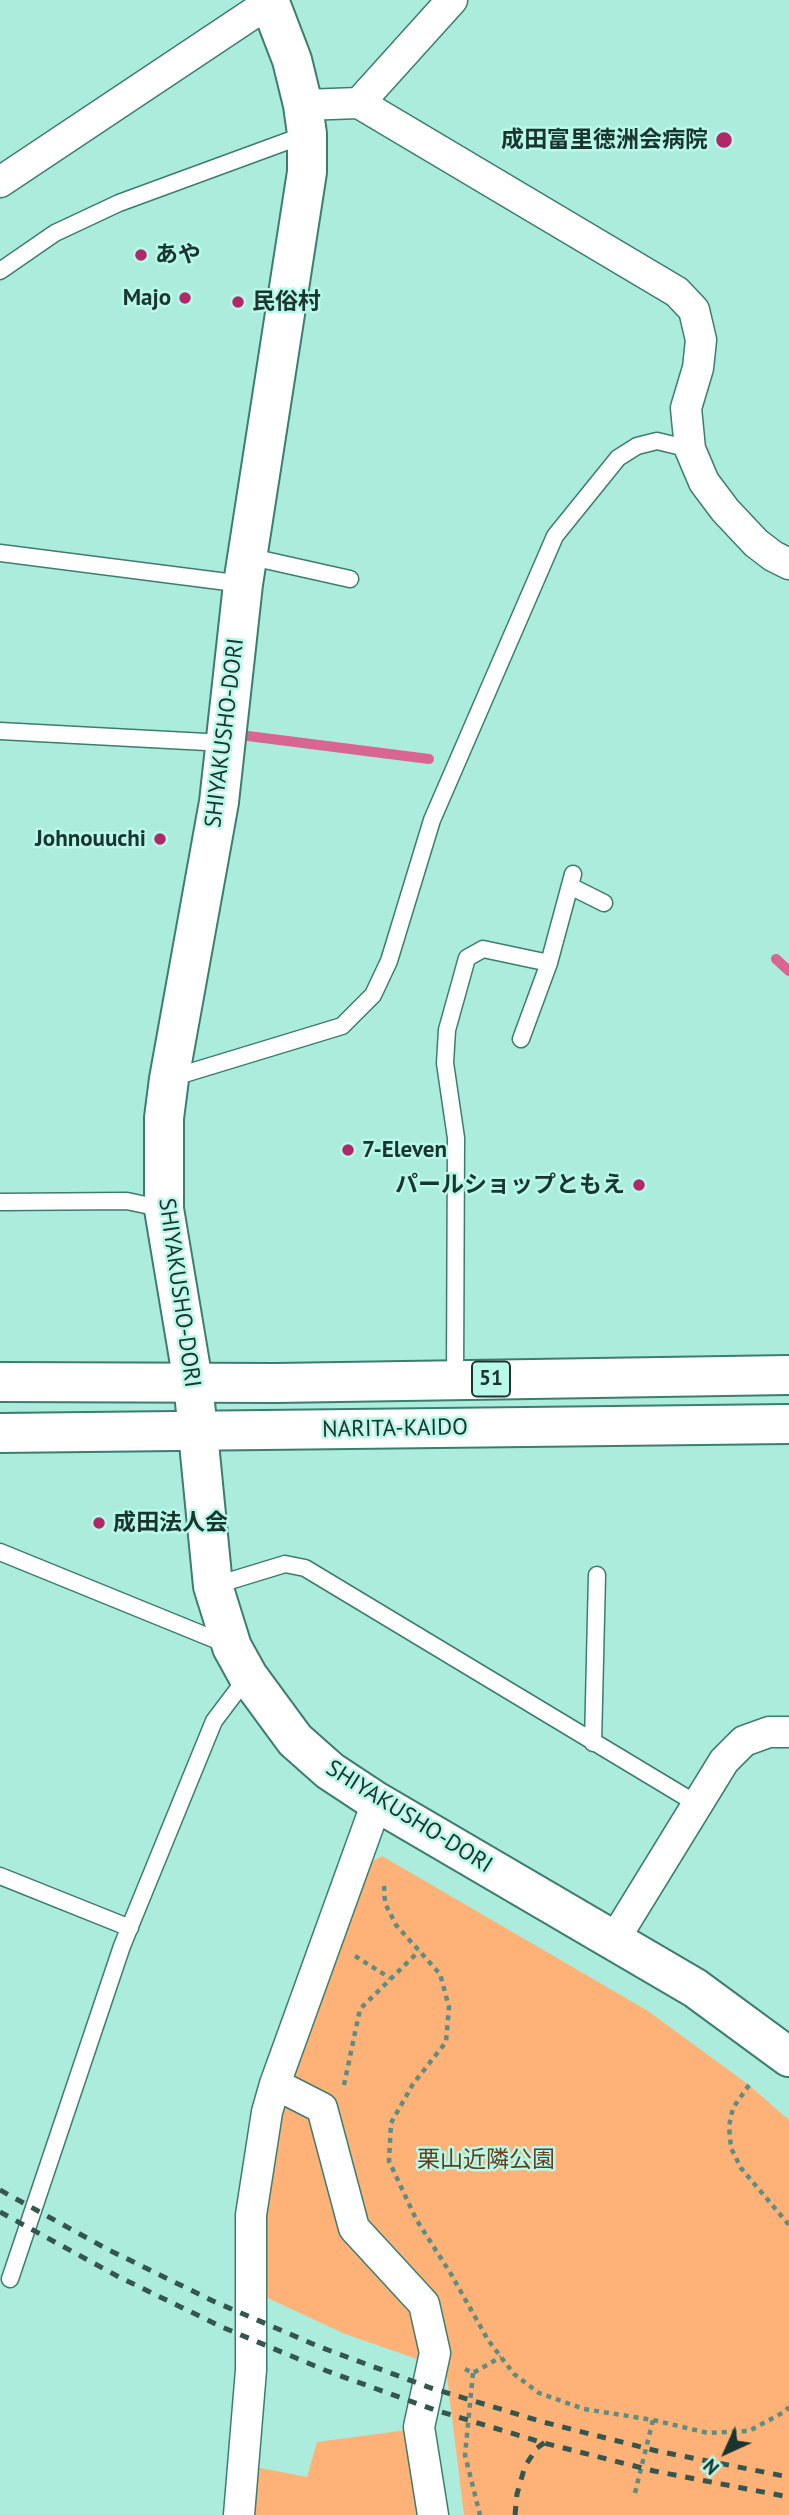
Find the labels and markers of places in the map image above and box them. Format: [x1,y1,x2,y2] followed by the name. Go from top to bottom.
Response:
[501,126,708,154] place label: 成田富里徳洲会病院
[714,130,734,150] marker: 成田富里徳洲会病院
[155,241,201,269] place label: あや
[133,247,149,263] marker: あや
[123,284,171,312] place label: Majo
[252,288,321,316] place label: 民俗村
[177,290,193,306] marker: Majo
[230,294,246,310] marker: 民俗村
[35,825,146,853] place label: Johnouuchi
[152,831,168,847] marker: Johnouuchi
[362,1136,447,1164] place label: 7-Eleven
[340,1142,356,1158] marker: 7-Eleven
[395,1171,625,1199] place label: パールショップともえ
[631,1177,647,1193] marker: パールショップともえ
[113,1509,228,1537] place label: 成田法人会
[91,1515,107,1531] marker: 成田法人会

